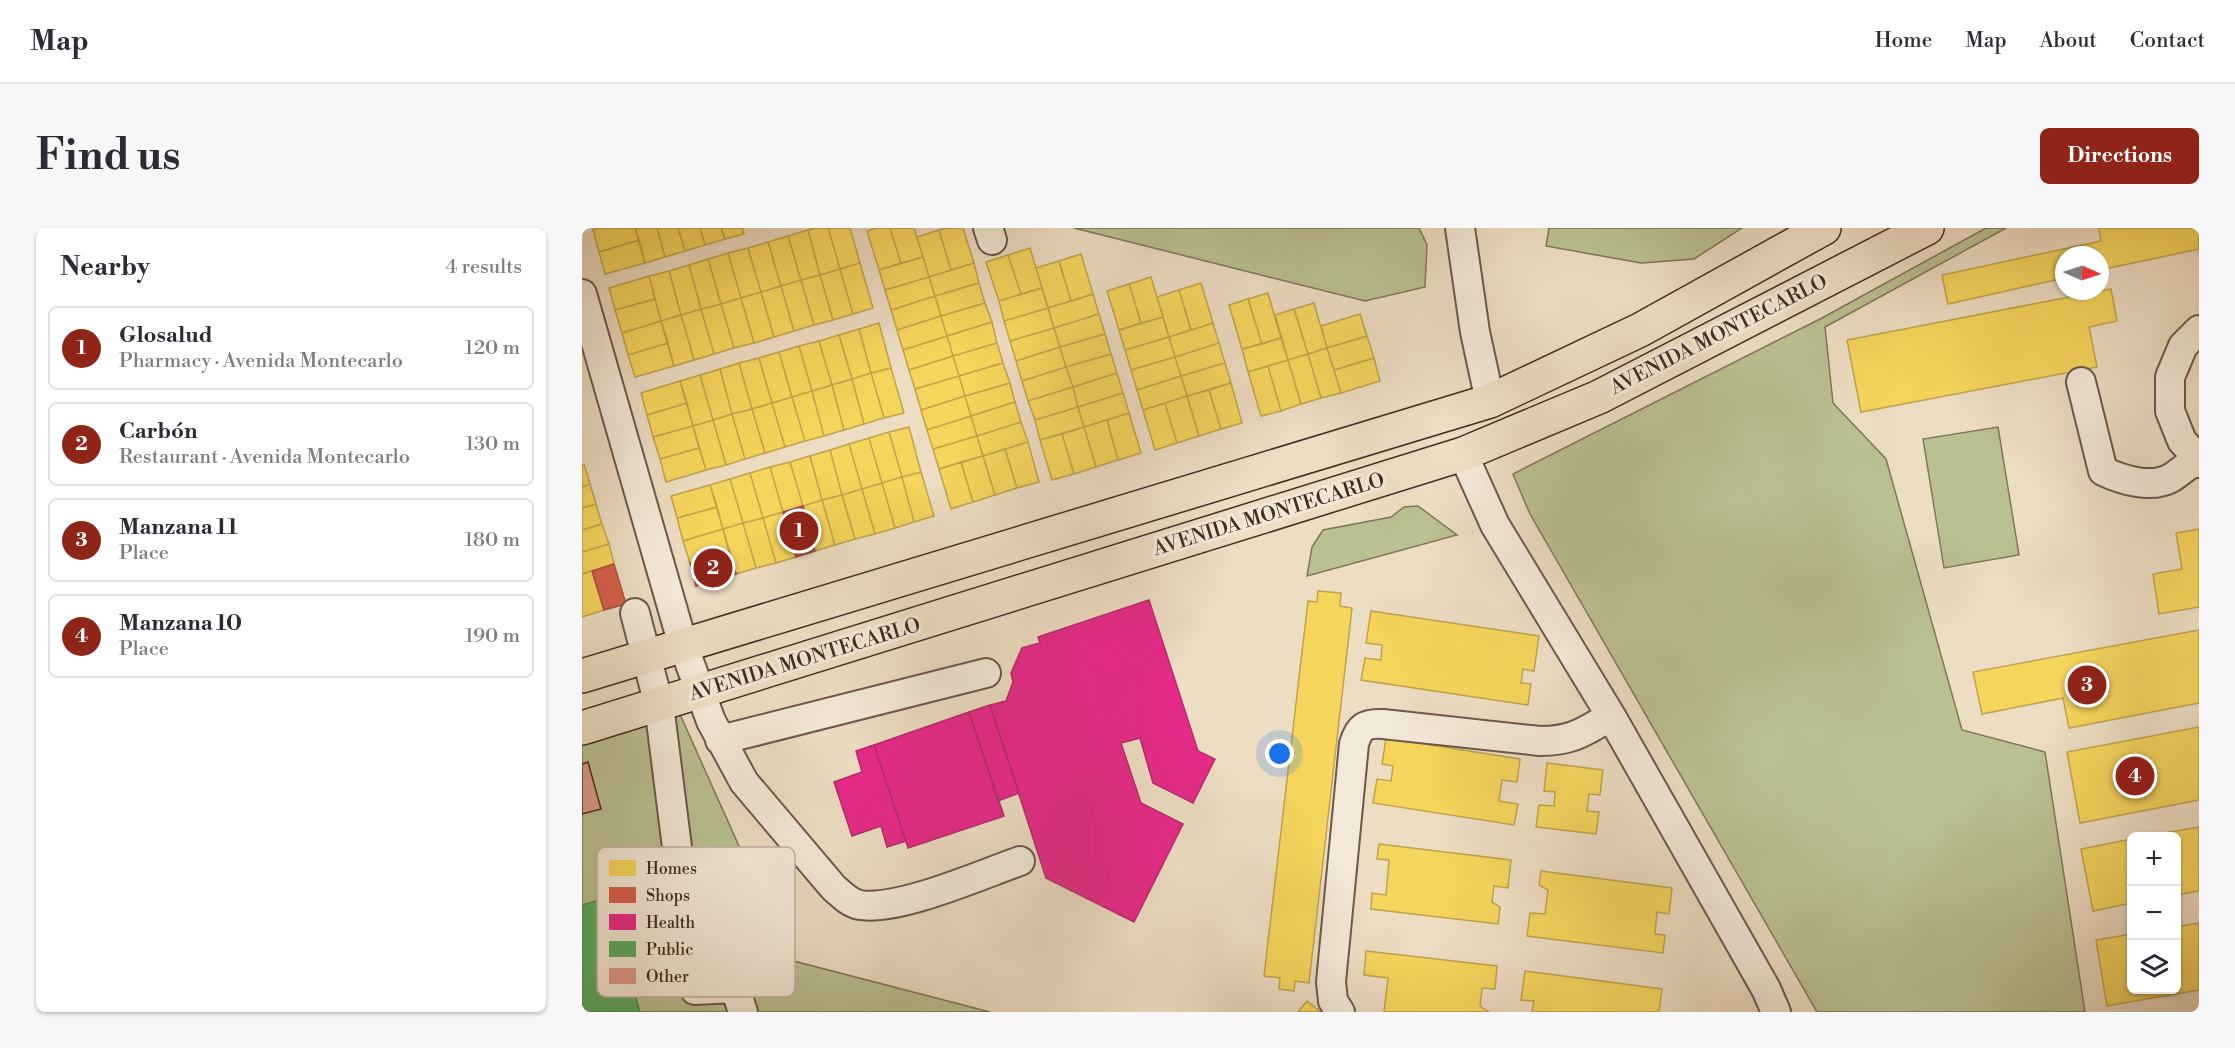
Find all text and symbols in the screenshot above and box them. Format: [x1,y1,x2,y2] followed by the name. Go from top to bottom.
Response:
[30,24,89,59] text: Map
[1875,28,1932,54] text: Home
[1965,28,2007,54] text: Map
[2040,28,2097,54] text: About
[2130,28,2205,54] text: Contact
[2040,128,2199,184] button: Directions
[36,130,180,183] text: Find us
[2055,246,2109,300] north arrow
[60,251,150,283] text: Nearby
[445,255,522,280] text: 4 results
[1605,269,1832,401] street label: AVENIDA MONTECARLO
[119,322,213,349] text: Glosalud
[77,336,86,361] text: 1
[465,336,520,361] text: 120 m
[119,349,403,374] text: Pharmacy · Avenida Montecarlo
[119,418,198,445] text: Carbón
[75,432,88,457] text: 2
[465,432,520,457] text: 130 m
[119,445,410,470] text: Restaurant · Avenida Montecarlo
[1149,468,1388,562] street label: AVENIDA MONTECARLO
[780,508,818,554] pin: 1
[119,514,238,541] text: Manzana 11
[75,528,88,553] text: 3
[465,528,520,553] text: 180 m
[119,541,169,566] text: Place
[694,546,732,590] pin: 2
[119,610,242,637] text: Manzana 10
[685,613,924,707] street label: AVENIDA MONTECARLO
[75,624,88,649] text: 4
[465,624,520,649] text: 190 m
[119,637,169,662] text: Place
[2068,662,2106,708] pin: 3
[1265,739,1294,768] your location
[2116,754,2154,798] pin: 4
[2127,832,2181,994] map controls
[2127,832,2181,886] button: +
[597,847,795,997] legend
[646,859,697,879] text: Homes
[646,886,690,906] text: Shops
[2127,886,2181,940] button: −
[646,913,696,933] text: Health
[646,940,693,960] text: Public
[2127,940,2181,994] button: layers
[646,967,689,987] text: Other

